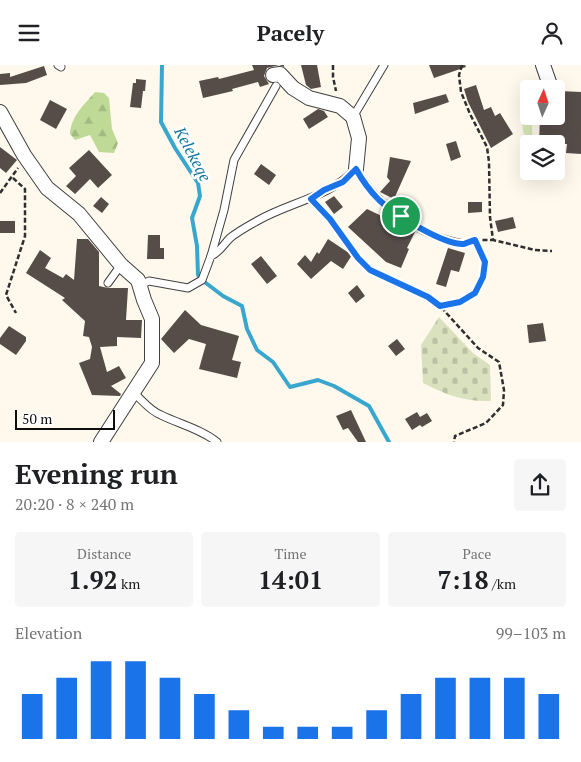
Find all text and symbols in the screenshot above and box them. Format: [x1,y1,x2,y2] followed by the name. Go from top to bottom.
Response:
[257,18,324,47] text: Pacely
[15,19,43,47] icon: menu
[538,19,566,47] icon: person
[520,80,565,125] north arrow
[520,80,565,180] map controls
[169,122,217,185] water label: Kelekeqe
[520,135,565,180] button: layers
[380,195,422,237] pin
[387,202,415,230] icon: arrive
[15,407,115,430] scale bar
[22,409,52,428] text: 50 m
[15,455,178,492] text: Evening run
[514,459,566,511] button: share
[15,493,134,515] text: 20:20 · 8 × 240 m
[77,544,131,563] text: Distance
[274,544,307,563] text: Time
[462,544,491,563] text: Pace
[68,563,118,596] text: 1.92
[258,563,323,596] text: 14:01
[438,563,489,596] text: 7:18
[118,574,140,593] text: km
[489,574,516,593] text: /km
[15,622,82,644] text: Elevation
[496,622,566,644] text: 99–103 m

